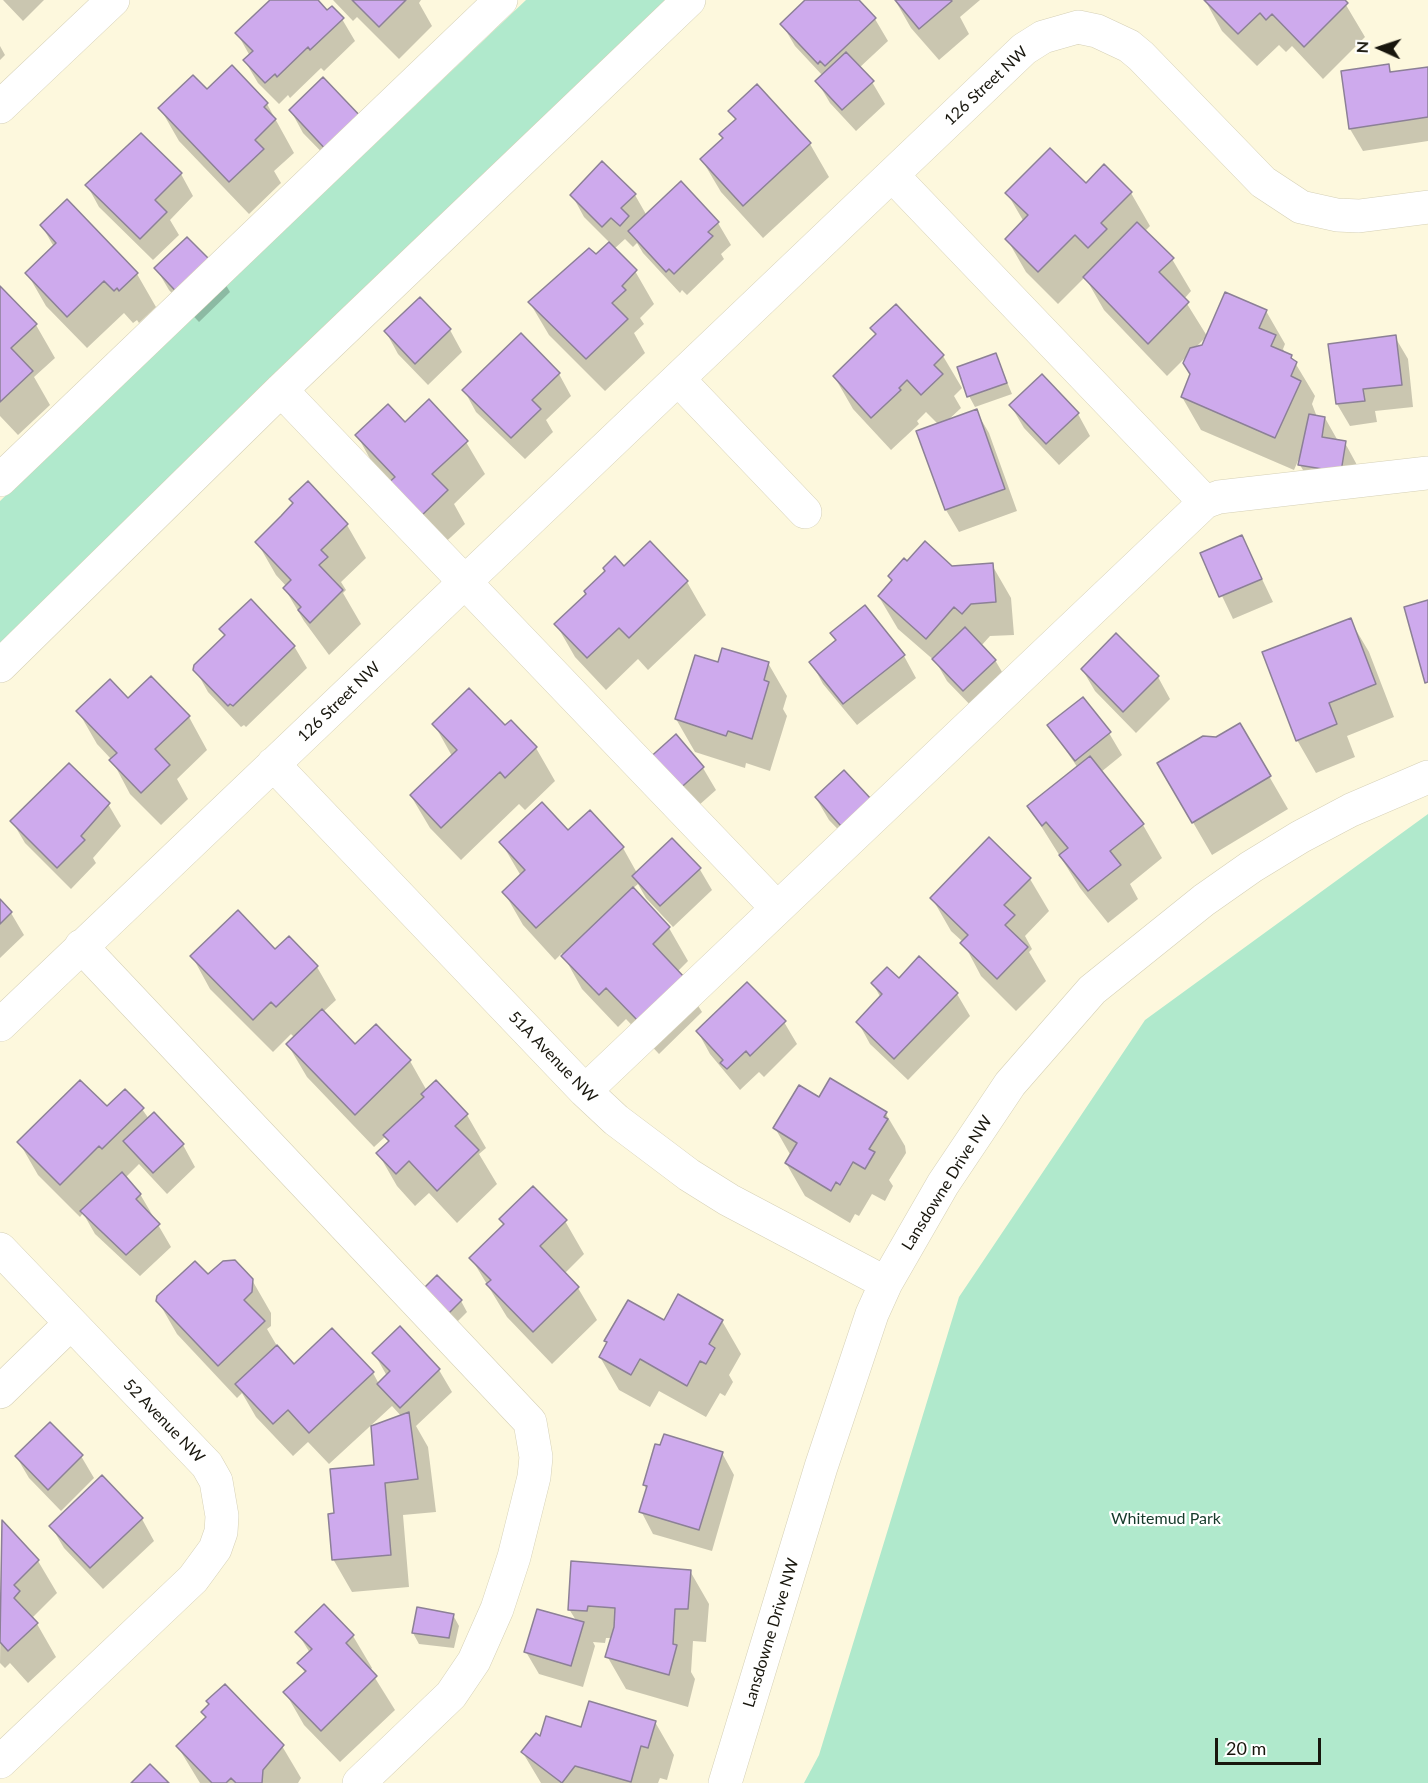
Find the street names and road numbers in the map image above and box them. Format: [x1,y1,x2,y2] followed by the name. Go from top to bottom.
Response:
[940,43,1032,129] street label: 126 Street NW
[294,658,384,746] street label: 126 Street NW
[505,1007,601,1107] street label: 51A Avenue NW
[898,1112,996,1254] street label: Lansdowne Drive NW
[119,1375,209,1467] street label: 52 Avenue NW
[739,1556,803,1710] street label: Lansdowne Drive NW

